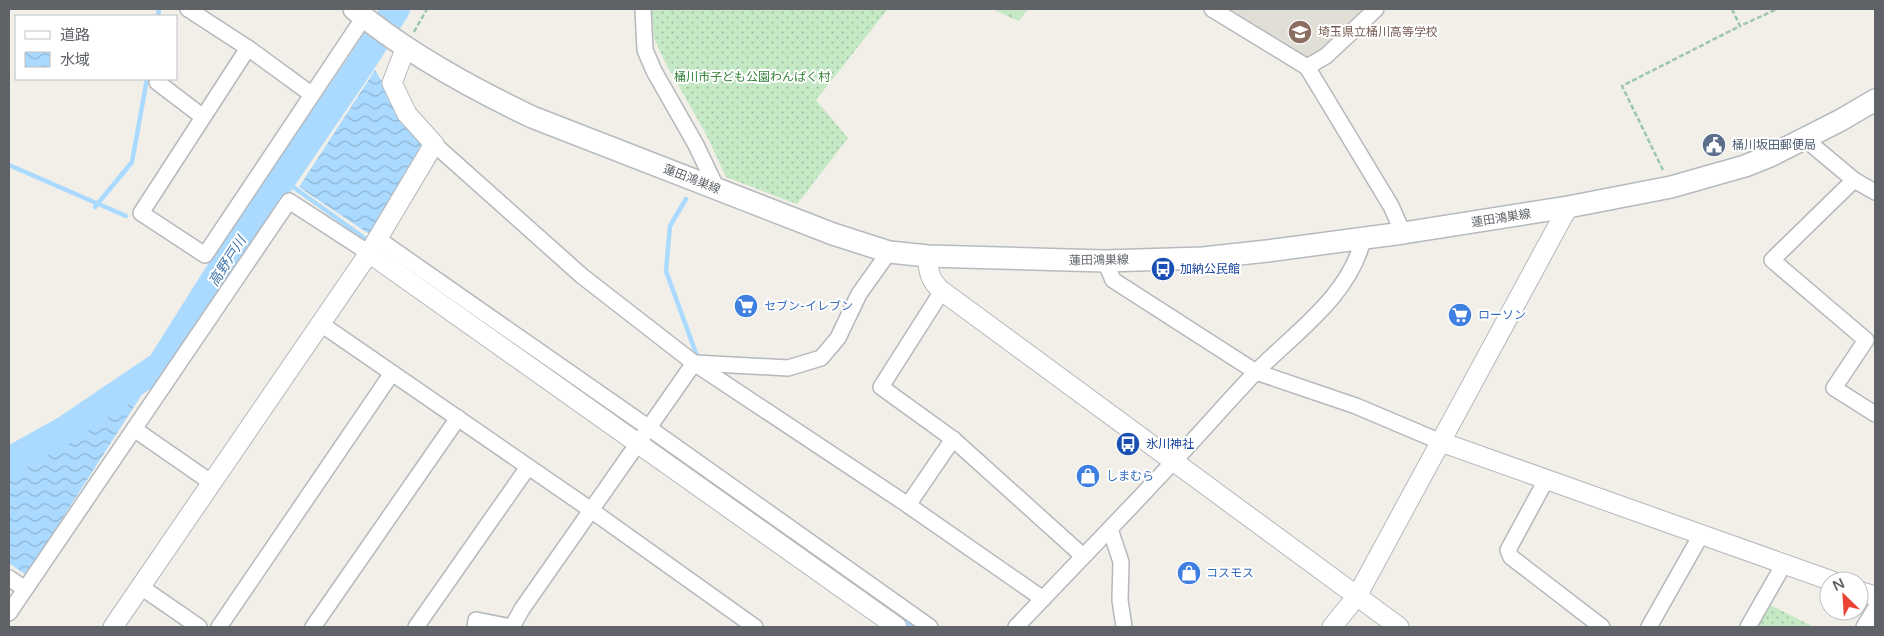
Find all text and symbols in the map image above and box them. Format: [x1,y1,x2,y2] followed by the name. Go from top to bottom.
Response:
[15,15,178,80] legend
[1287,19,1313,45] school or university icon: 埼玉県立桶川高等学校
[1318,25,1438,39] place label: 埼玉県立桶川高等学校
[60,26,90,44] text: 道路
[60,51,90,69] text: 水域
[674,70,831,84] park label: 桶川市子ども公園わんぱく村
[1701,132,1727,158] public building icon: 桶川坂田郵便局
[1732,138,1816,152] place label: 桶川坂田郵便局
[661,162,723,196] street label: 蓮田鴻巣線
[1470,206,1532,230] street label: 蓮田鴻巣線
[205,231,251,289] water label: 高野戸川
[1069,252,1129,268] street label: 蓮田鴻巣線
[1150,256,1176,282] bus stop icon: 加納公民館
[1180,262,1240,276] place label: 加納公民館
[733,293,759,319] supermarket icon: セブン-イレブン
[764,299,853,313] place label: セブン-イレブン
[1447,302,1473,328] supermarket icon: ローソン
[1478,308,1526,322] place label: ローソン
[1115,431,1141,457] bus stop icon: 氷川神社
[1146,437,1194,451] place label: 氷川神社
[1075,463,1101,489] shop icon: しまむら
[1106,469,1154,483] place label: しまむら
[1176,560,1202,586] shop icon: コスモス
[1206,566,1254,580] place label: コスモス
[1819,571,1869,621] north arrow
[1830,575,1847,595] text: N

